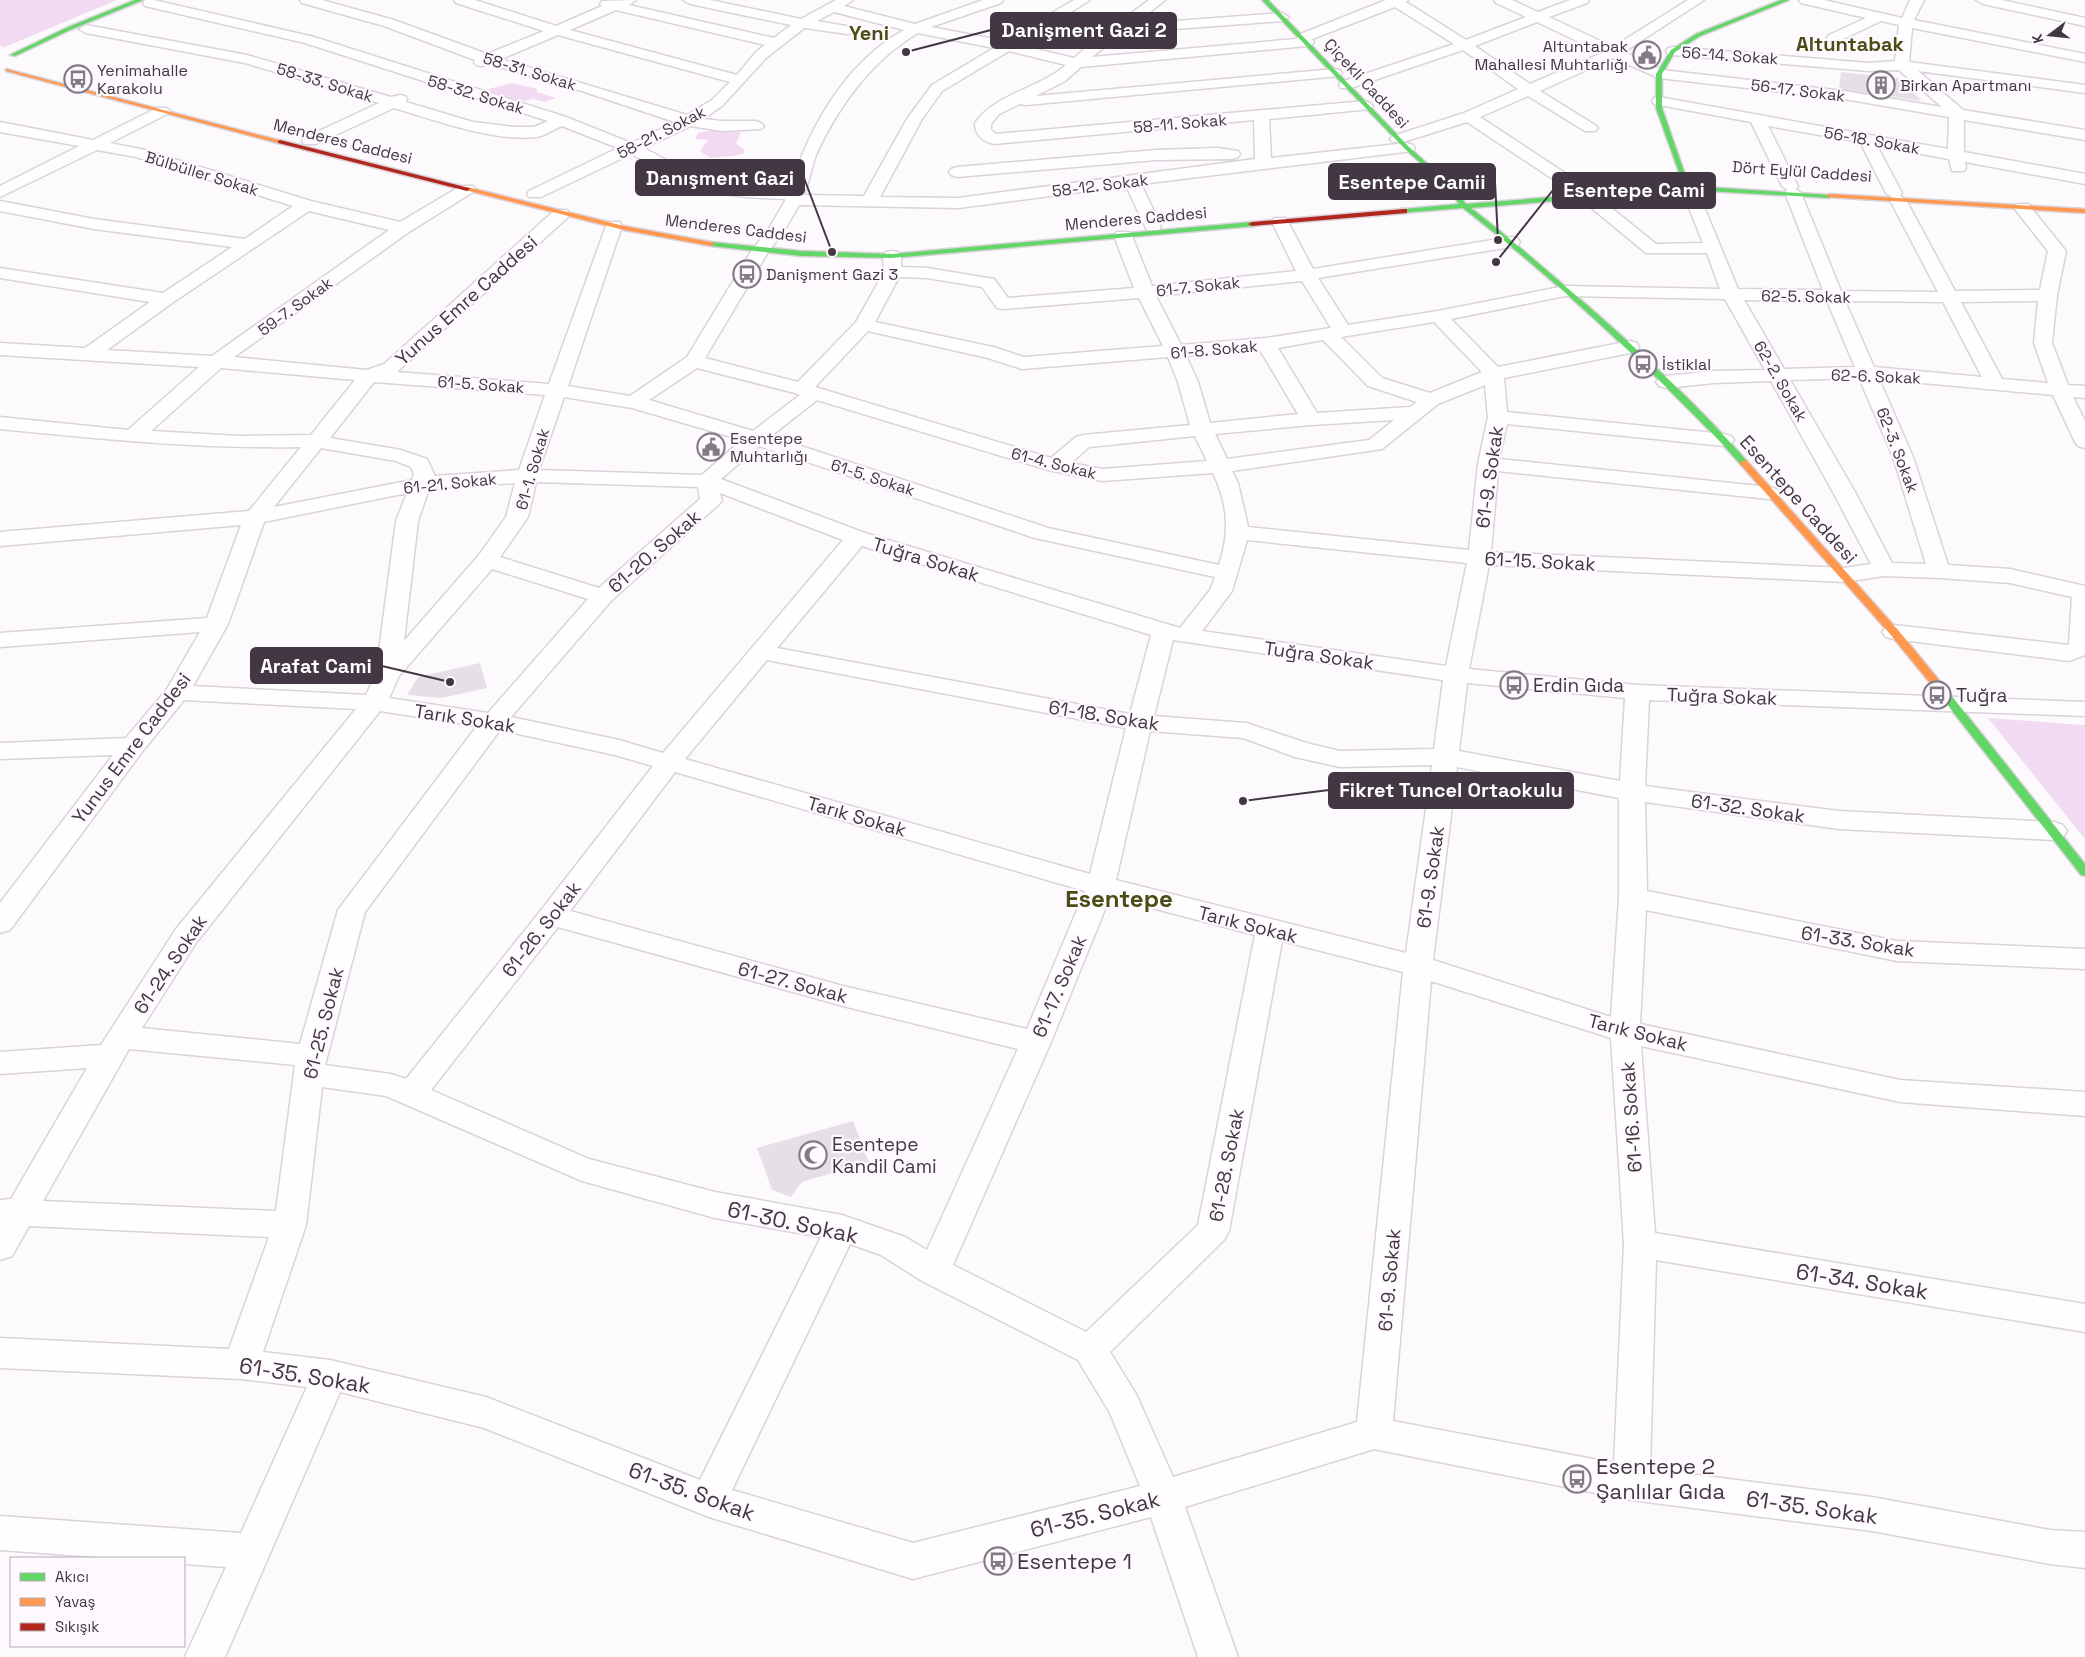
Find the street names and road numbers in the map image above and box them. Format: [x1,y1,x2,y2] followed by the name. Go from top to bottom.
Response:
[1320,34,1414,133] street label: Çiçekli Caddesi
[1681,42,1779,69] street label: 56-14. Sokak
[481,47,579,96] street label: 58-31. Sokak
[274,58,376,107] street label: 58-33. Sokak
[425,70,527,119] street label: 58-32. Sokak
[1750,74,1847,107] street label: 56-17. Sokak
[613,101,709,164] street label: 58-21. Sokak
[1132,109,1228,138] street label: 58-11. Sokak
[271,114,414,169] street label: Menderes Caddesi
[1822,122,1922,159] street label: 56-18. Sokak
[142,146,262,201] street label: Bülbüller Sokak
[1731,156,1873,187] street label: Dört Eylül Caddesi
[1051,169,1150,202] street label: 58-12. Sokak
[1064,202,1208,235] street label: Menderes Caddesi
[664,209,808,248] street label: Menderes Caddesi
[390,230,543,371] street label: Yunus Emre Caddesi
[254,272,337,341] street label: 59-7. Sokak
[1155,272,1241,301] street label: 61-7. Sokak
[1761,285,1851,308] street label: 62-5. Sokak
[1170,335,1259,364] street label: 61-8. Sokak
[1749,337,1812,426] street label: 62-2. Sokak
[1831,364,1922,389] street label: 62-6. Sokak
[437,371,525,398] street label: 61-5. Sokak
[1872,405,1924,496] street label: 62-3. Sokak
[1470,424,1509,530] street label: 61-9. Sokak
[511,426,554,512] street label: 61-1. Sokak
[1734,430,1863,569] street label: Esentepe Caddesi
[1009,443,1099,484] street label: 61-4. Sokak
[828,454,918,501] street label: 61-5. Sokak
[402,468,498,499] street label: 61-21. Sokak
[603,504,706,599] street label: 61-20. Sokak
[869,531,982,588] street label: Tuğra Sokak
[1484,546,1596,577] street label: 61-15. Sokak
[1262,635,1375,676] street label: Tuğra Sokak
[66,668,196,829] street label: Yunus Emre Caddesi
[1666,682,1778,711] street label: Tuğra Sokak
[1047,694,1161,737] street label: 61-18. Sokak
[413,698,517,739] street label: Tarık Sokak
[1689,788,1806,829] street label: 61-32. Sokak
[804,790,909,843] street label: Tarık Sokak
[1411,824,1450,930] street label: 61-9. Sokak
[496,876,587,982] street label: 61-26. Sokak
[1195,900,1300,949] street label: Tarık Sokak
[128,910,213,1019] street label: 61-24. Sokak
[1799,920,1917,963] street label: 61-33. Sokak
[1027,931,1092,1041] street label: 61-17. Sokak
[735,956,850,1009] street label: 61-27. Sokak
[297,964,349,1082] street label: 61-25. Sokak
[1585,1008,1690,1057] street label: Tarık Sokak
[1615,1061,1648,1173] street label: 61-16. Sokak
[1203,1106,1250,1224] street label: 61-28. Sokak
[725,1194,861,1250] street label: 61-30. Sokak
[1373,1228,1406,1333] street label: 61-9. Sokak
[1794,1257,1930,1305] street label: 61-34. Sokak
[237,1351,373,1399] street label: 61-35. Sokak
[625,1455,759,1527] street label: 61-35. Sokak
[1027,1484,1163,1544] street label: 61-35. Sokak
[1744,1484,1880,1530] street label: 61-35. Sokak

